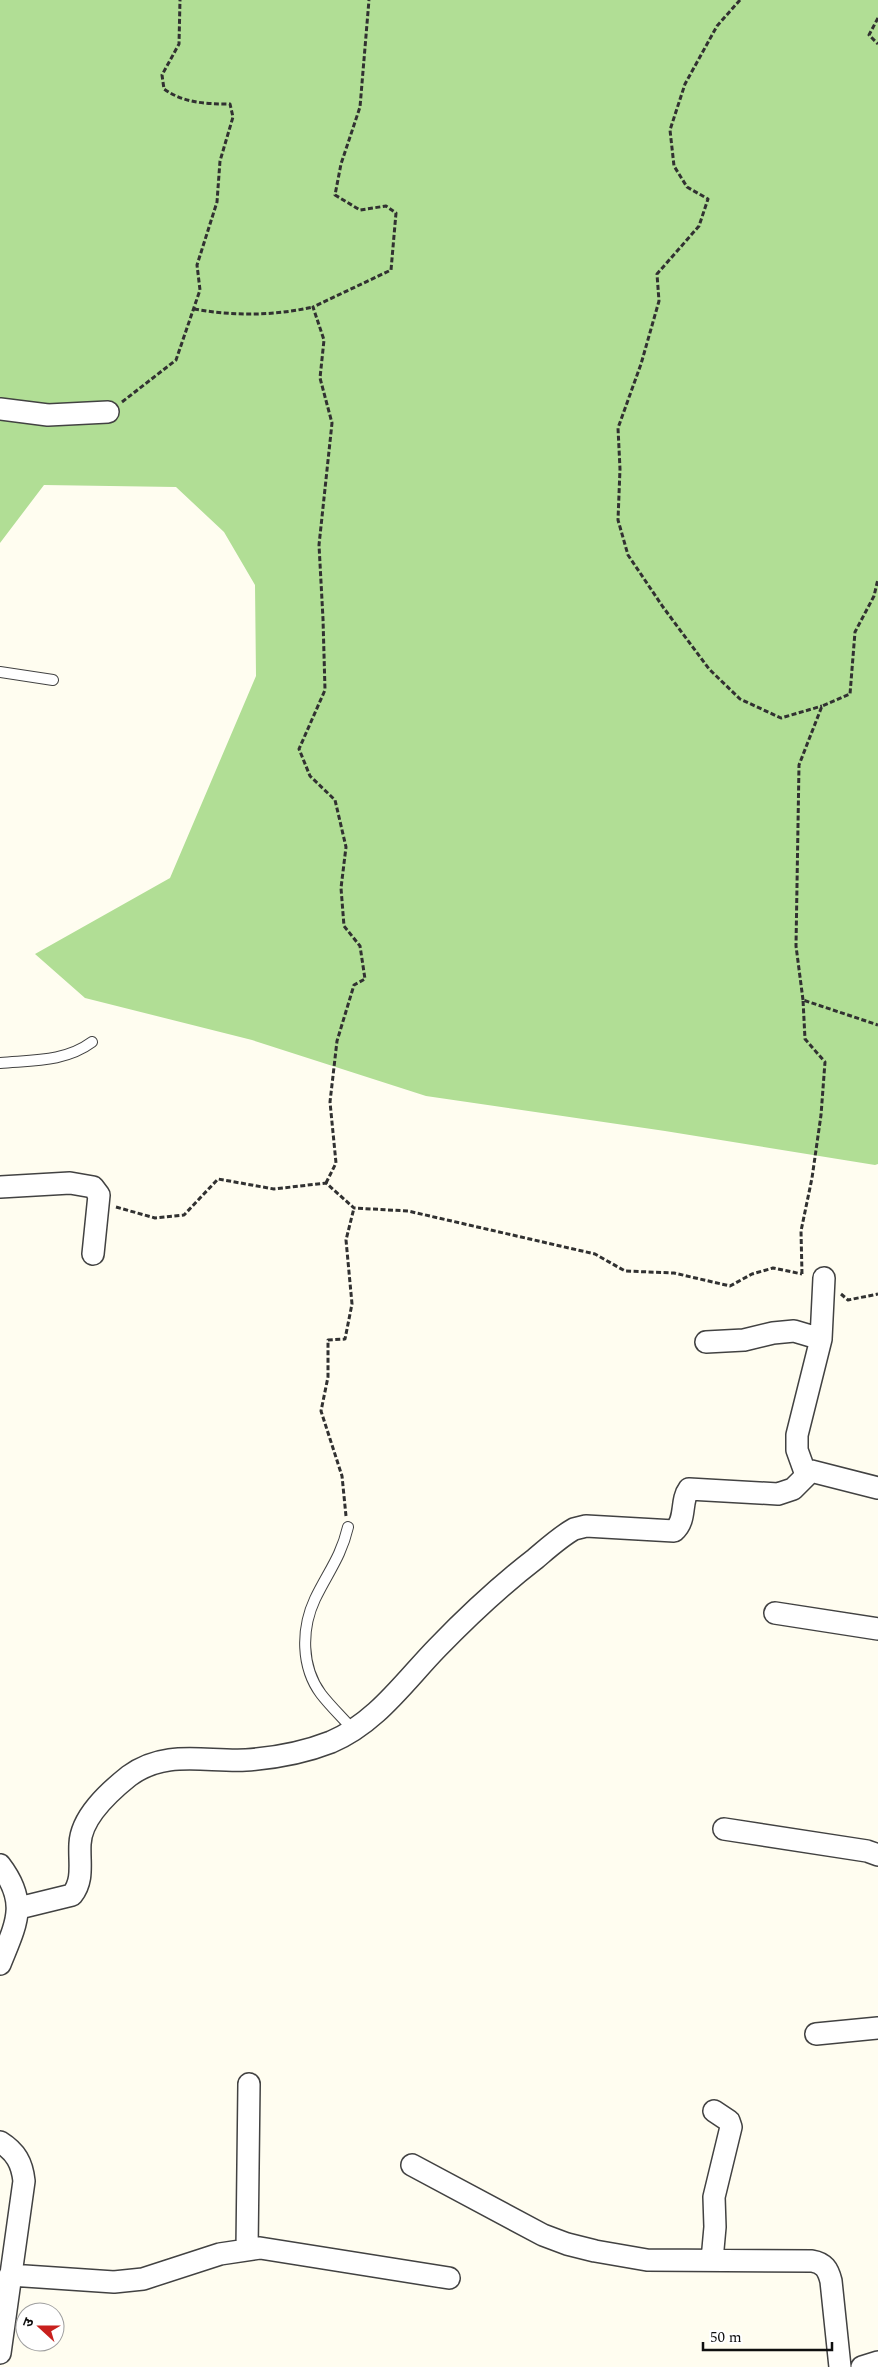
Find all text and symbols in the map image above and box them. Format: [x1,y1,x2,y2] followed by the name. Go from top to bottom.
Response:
[15,2302,65,2352] north arrow
[17,2314,40,2330] text: उ
[703,2320,832,2352] scale bar
[710,2326,742,2349] text: 50 m

